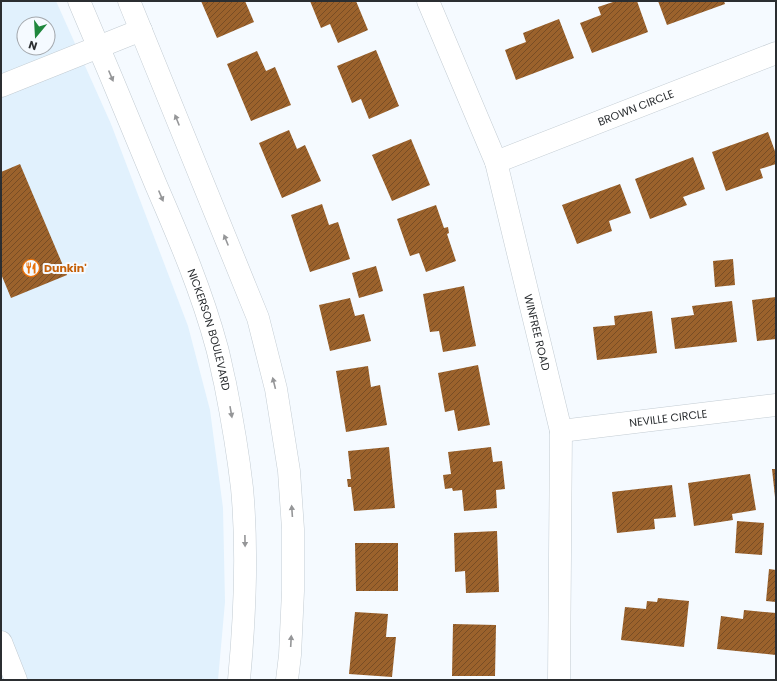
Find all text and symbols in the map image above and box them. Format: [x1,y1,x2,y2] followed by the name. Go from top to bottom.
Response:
[16,16,56,56] north arrow
[26,37,39,54] text: N
[108,70,114,82] one-way arrow
[595,86,676,130] street label: BROWN CIRCLE
[174,113,180,125] one-way arrow
[158,190,164,201] one-way arrow
[223,234,229,246] one-way arrow
[21,258,41,278] restaurant icon: Dunkin'
[44,260,87,276] place label: Dunkin'
[184,267,234,392] street label: NICKERSON BOULEVARD
[520,292,554,372] street label: WINFREE ROAD
[271,376,277,388] one-way arrow
[628,405,708,431] street label: NEVILLE CIRCLE
[228,406,234,418] one-way arrow
[288,505,295,517] one-way arrow
[242,535,248,548] one-way arrow
[287,635,294,647] one-way arrow

